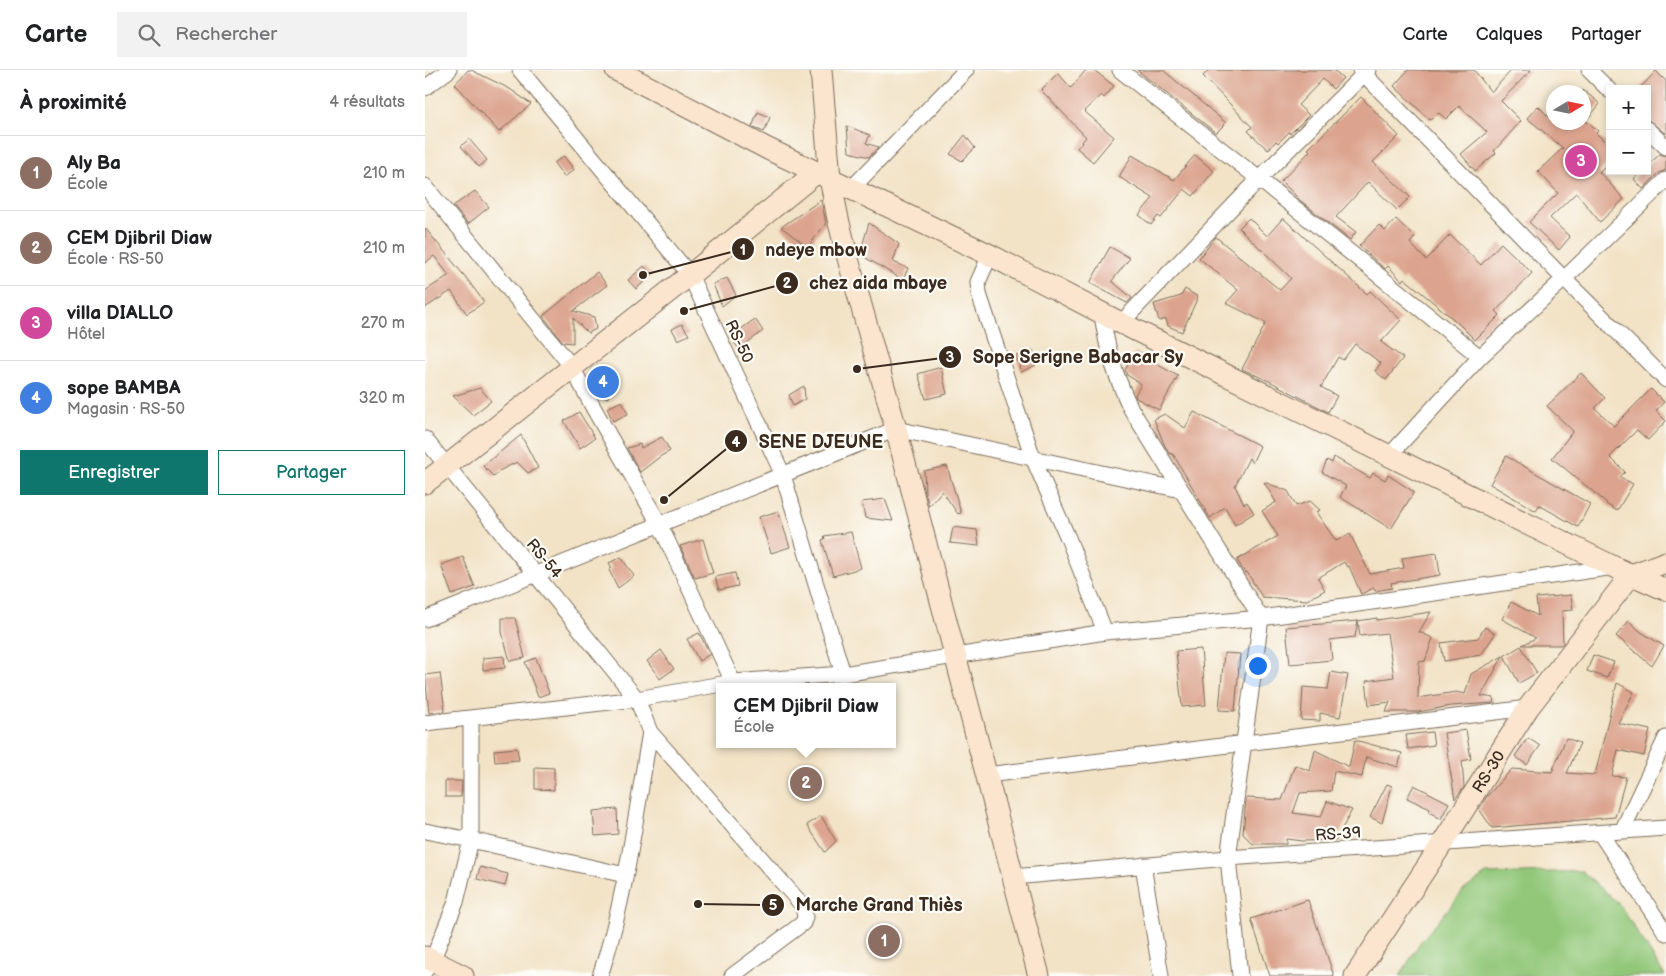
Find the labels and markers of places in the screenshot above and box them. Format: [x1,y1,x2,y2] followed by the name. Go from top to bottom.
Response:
[1565,142,1597,180] pin: 3
[730,233,877,266] callout: ndeye mbow
[774,266,957,299] callout: chez aida mbaye
[938,341,1193,374] callout: Sope Serigne Babacar Sy
[587,363,619,401] pin: 4
[724,425,893,458] callout: SENE DJEUNE
[790,764,822,802] pin: 2
[761,888,973,921] callout: Marche Grand Thiès
[868,922,900,960] pin: 1

